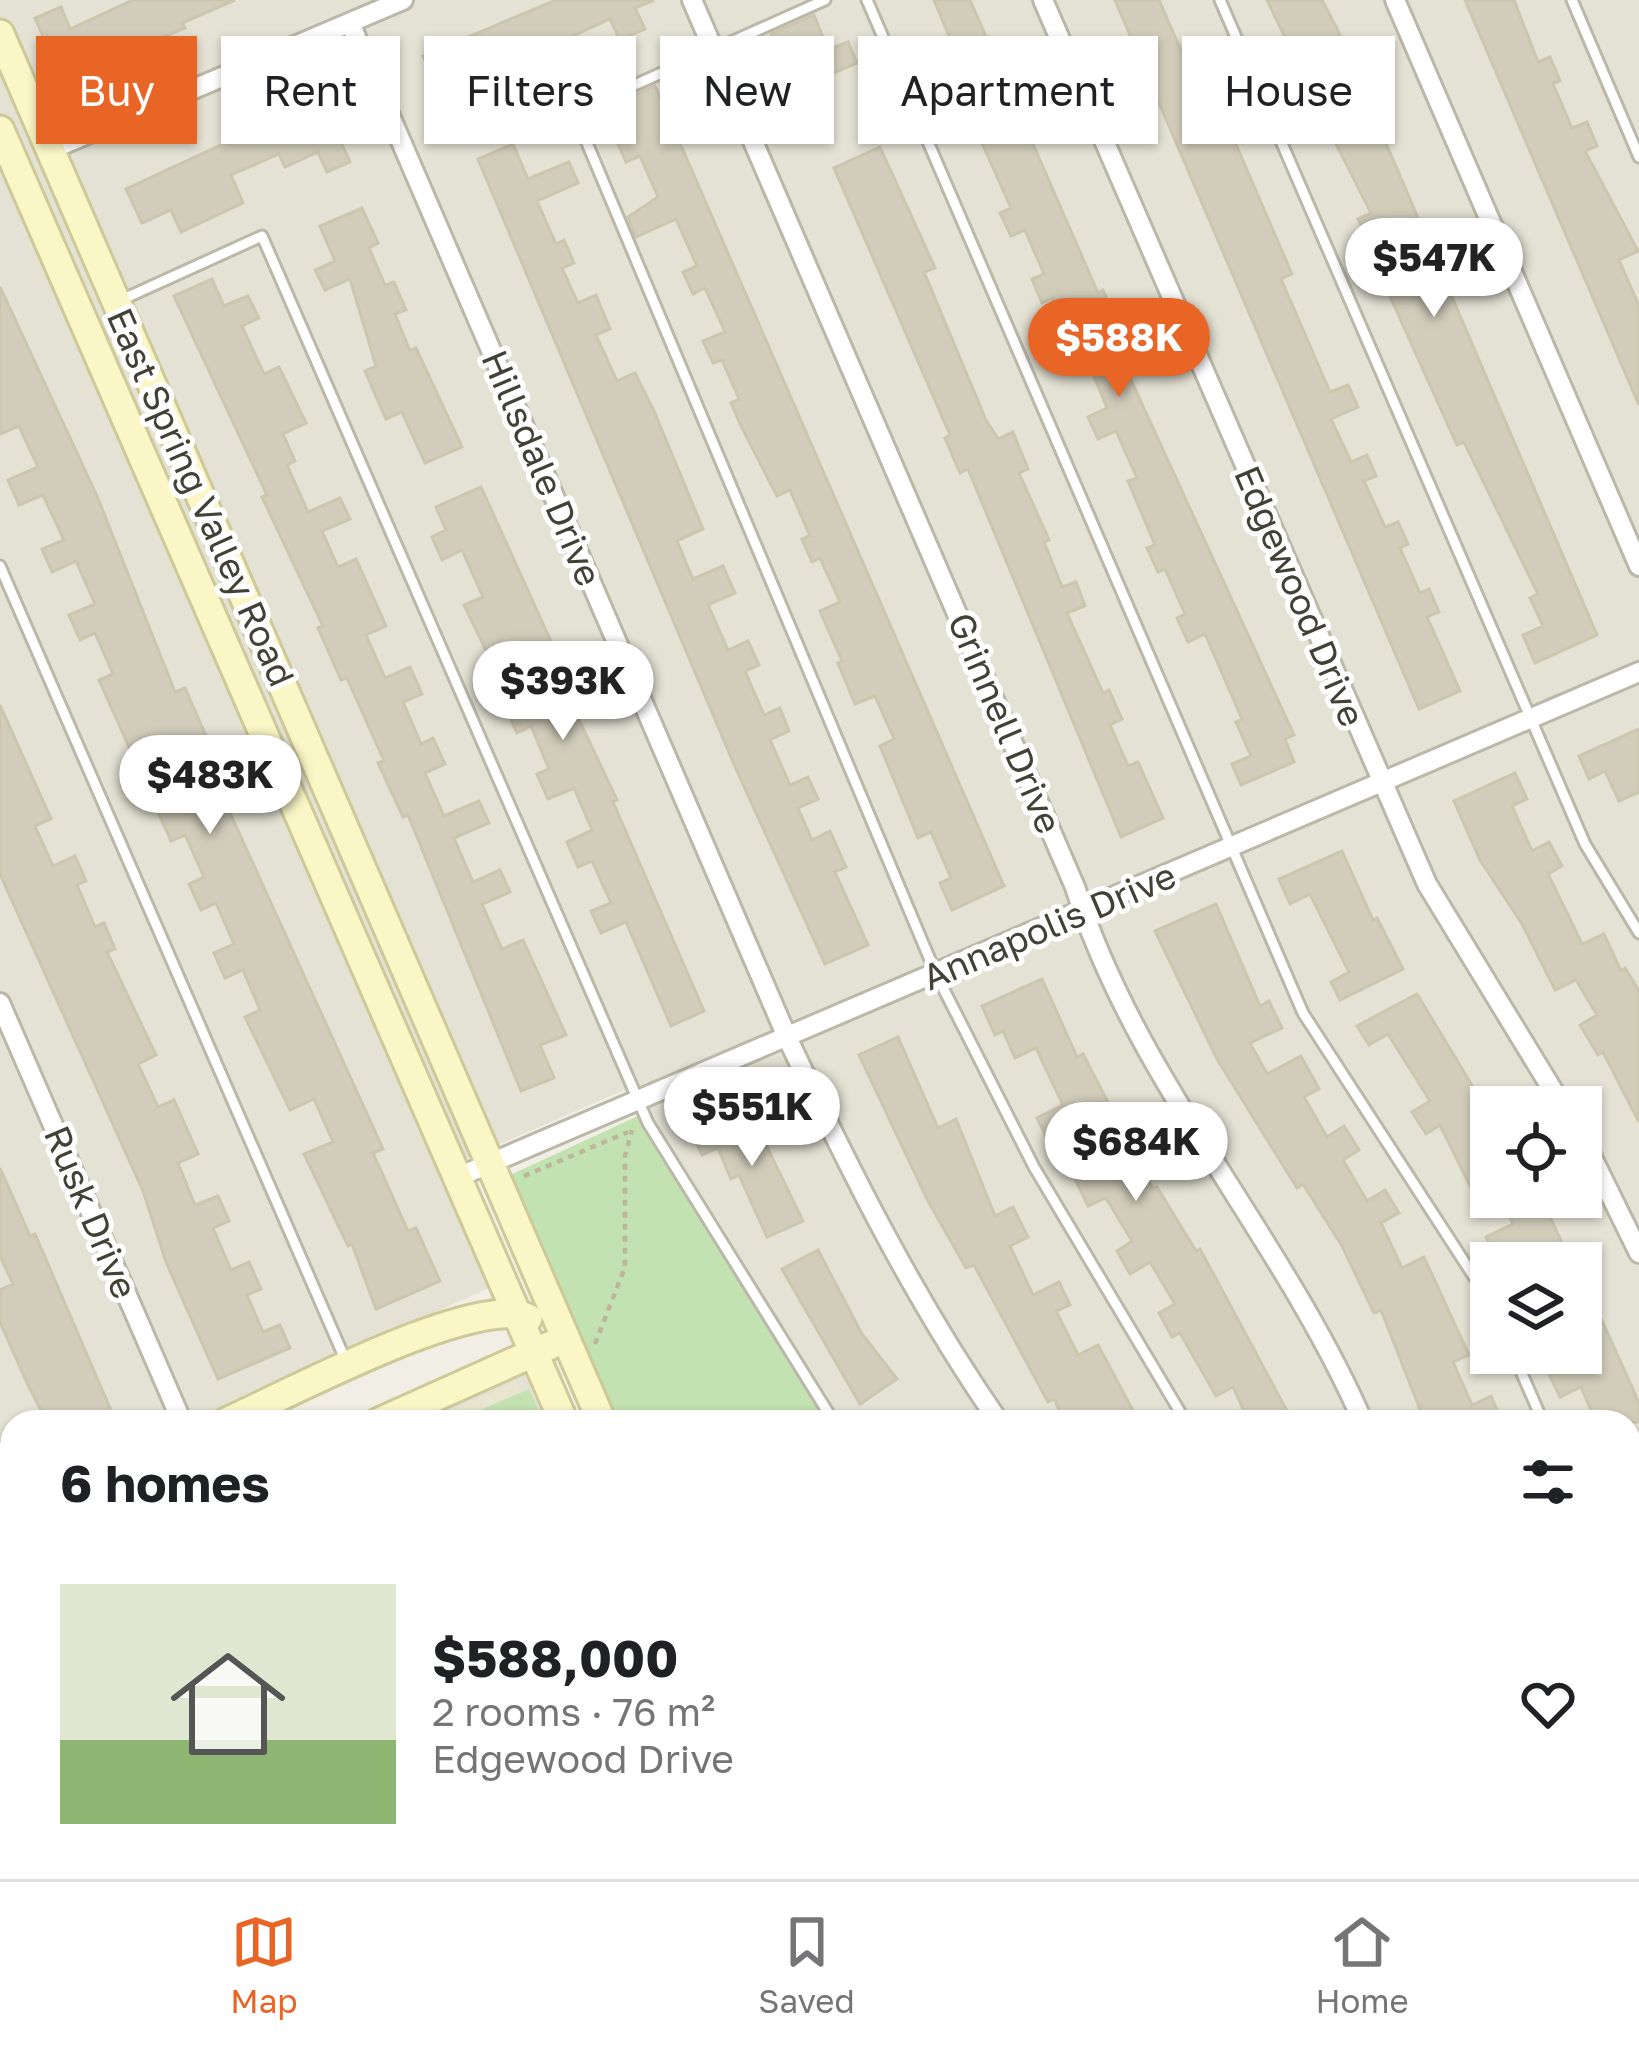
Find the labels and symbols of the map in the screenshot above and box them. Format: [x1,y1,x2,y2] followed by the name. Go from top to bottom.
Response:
[1350,218,1518,320] pin: $547K
[1035,298,1203,400] pin: $588K
[99,301,304,692] street label: East Spring Valley Road
[473,343,611,592] street label: Hillsdale Drive
[1226,459,1375,733] street label: Edgewood Drive
[940,606,1071,840] street label: Grinnell Drive
[479,641,647,743] pin: $393K
[126,735,294,837] pin: $483K
[916,853,1182,998] street label: Annapolis Drive
[668,1067,836,1169] pin: $551K
[1052,1102,1220,1204] pin: $684K
[36,1119,147,1305] street label: Rusk Drive

